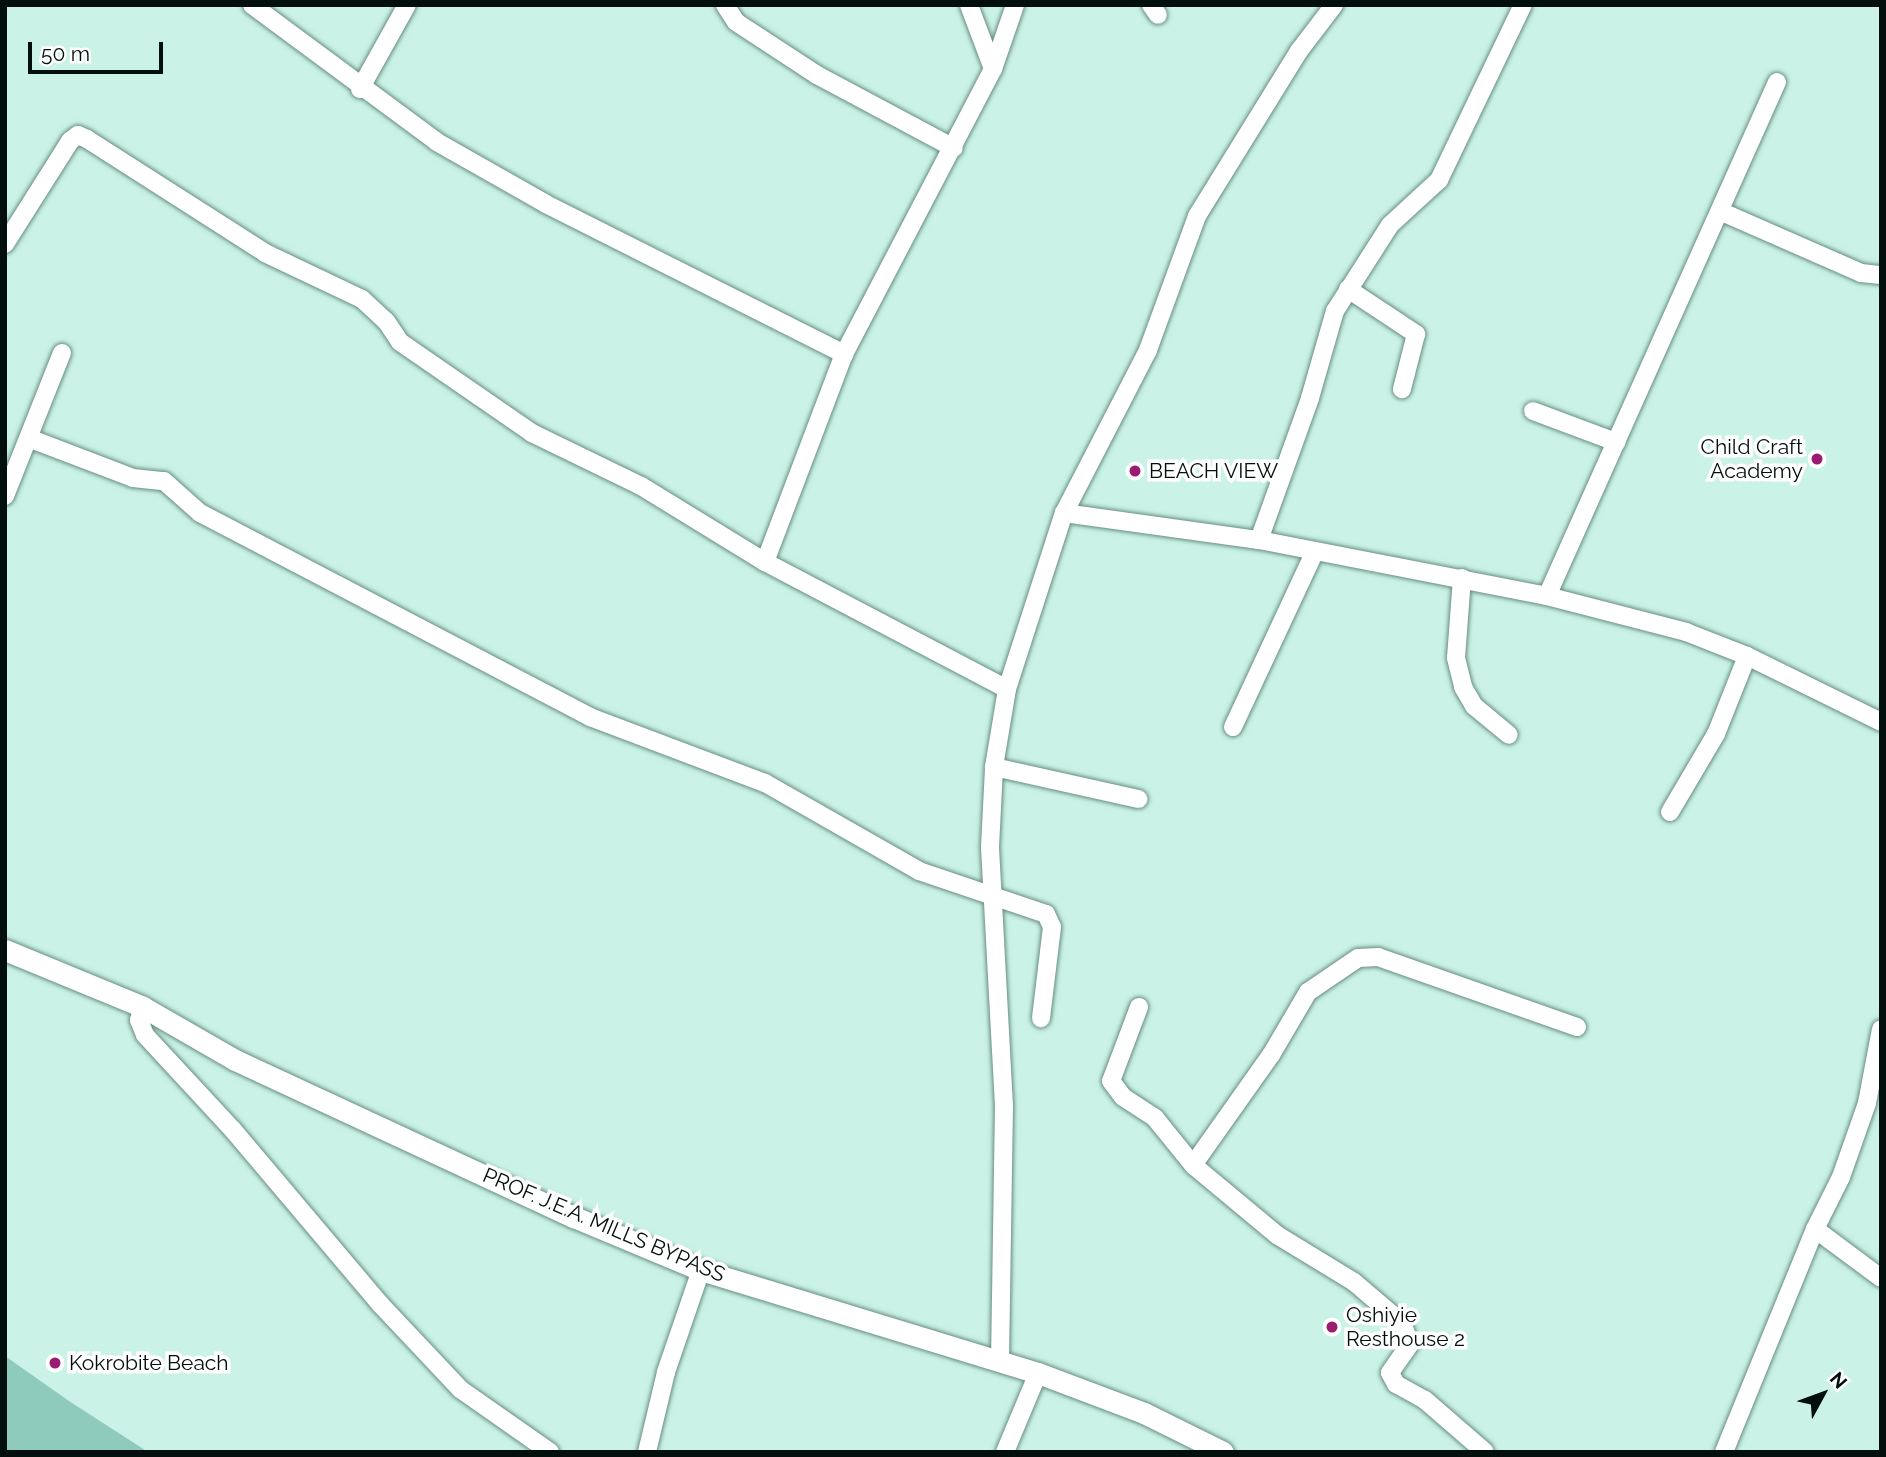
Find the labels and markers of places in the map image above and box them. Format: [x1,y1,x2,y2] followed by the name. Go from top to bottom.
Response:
[1701,434,1803,484] place label: Child Craft Academy
[1809,451,1825,467] marker: Child Craft Academy
[1149,458,1279,484] place label: BEACH VIEW
[1127,463,1143,479] marker: BEACH VIEW
[1346,1302,1465,1352] place label: Oshiyie Resthouse 2
[1324,1319,1340,1335] marker: Oshiyie Resthouse 2
[69,1350,229,1376] place label: Kokrobite Beach
[47,1355,63,1371] marker: Kokrobite Beach

